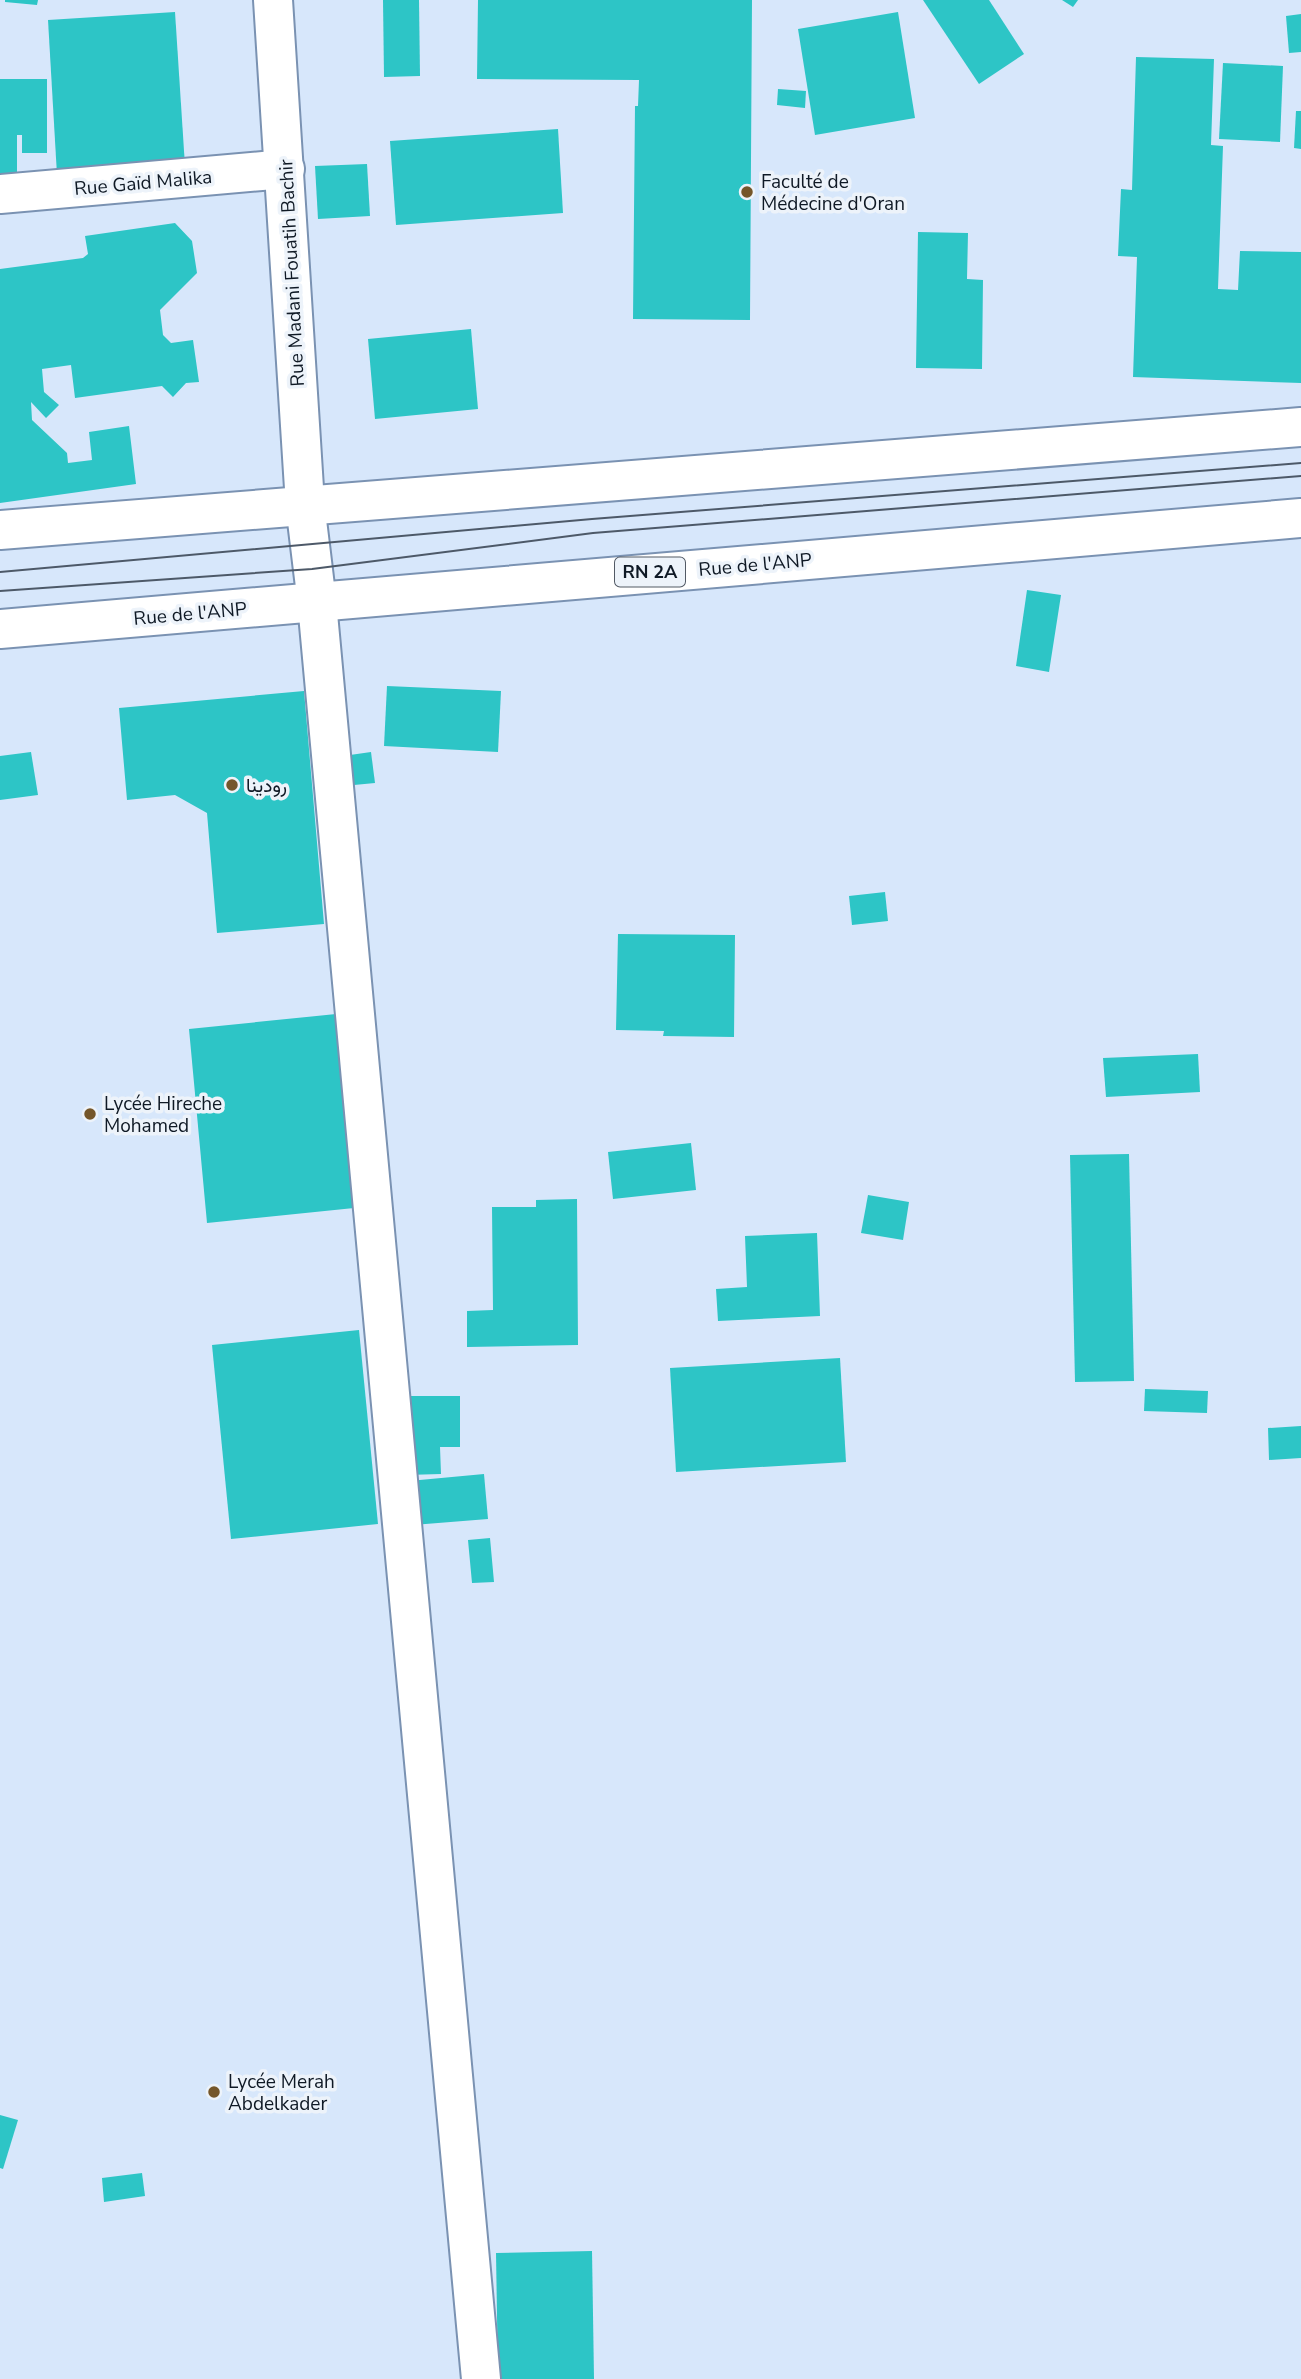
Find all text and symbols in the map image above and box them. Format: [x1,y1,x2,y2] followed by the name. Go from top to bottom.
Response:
[273,158,311,387] street label: Rue Madani Fouatih Bachir
[73,164,213,202] street label: Rue Gaïd Malika
[761,169,905,217] place label: Faculté de Médecine d'Oran
[739,184,755,200] marker: Faculté de Médecine d'Oran
[697,547,813,583] street label: Rue de l'ANP
[615,558,685,586] road number: RN 2A
[132,596,248,632] street label: Rue de l'ANP
[246,773,287,799] place label: رودينا
[224,777,240,793] marker: رودينا
[104,1091,222,1139] place label: Lycée Hireche Mohamed
[82,1106,98,1122] marker: Lycée Hireche Mohamed
[228,2069,335,2117] place label: Lycée Merah Abdelkader
[206,2084,222,2100] marker: Lycée Merah Abdelkader

